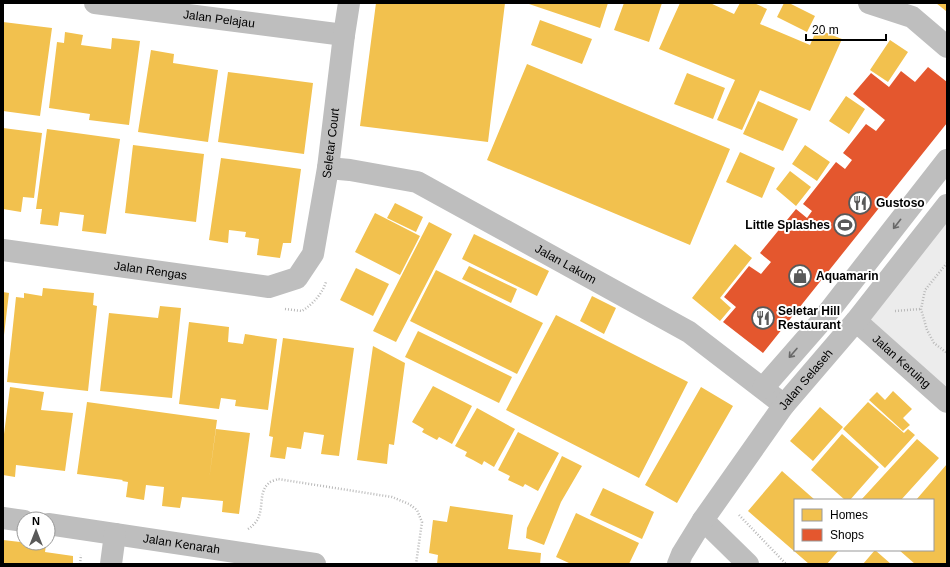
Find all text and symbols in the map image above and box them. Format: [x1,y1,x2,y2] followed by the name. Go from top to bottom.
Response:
[182,7,256,30] street label: Jalan Pelajau
[806,16,886,42] scale bar
[812,23,839,37] text: 20 m
[319,107,342,180] street label: Seletar Court
[847,190,873,216] restaurant icon: Gustoso
[876,196,925,210] place label: Gustoso
[832,212,858,238] sports icon: Little Splashes
[745,218,830,232] place label: Little Splashes
[893,218,901,229] one-way arrow
[533,241,599,287] street label: Jalan Lakum
[113,259,188,283] street label: Jalan Rengas
[787,263,813,289] shop icon: Aquamarin
[816,269,879,283] place label: Aquamarin
[778,304,841,332] place label: Seletar Hill Restaurant
[750,305,776,331] restaurant icon: Seletar Hill Restaurant
[869,332,934,391] street label: Jalan Keruing
[776,346,836,412] street label: Jalan Selaseh
[789,348,798,359] one-way arrow
[794,499,934,551] legend
[830,508,868,522] text: Homes
[16,511,56,551] north arrow
[32,515,40,527] text: N
[830,528,864,542] text: Shops
[142,531,221,557] street label: Jalan Kenarah

